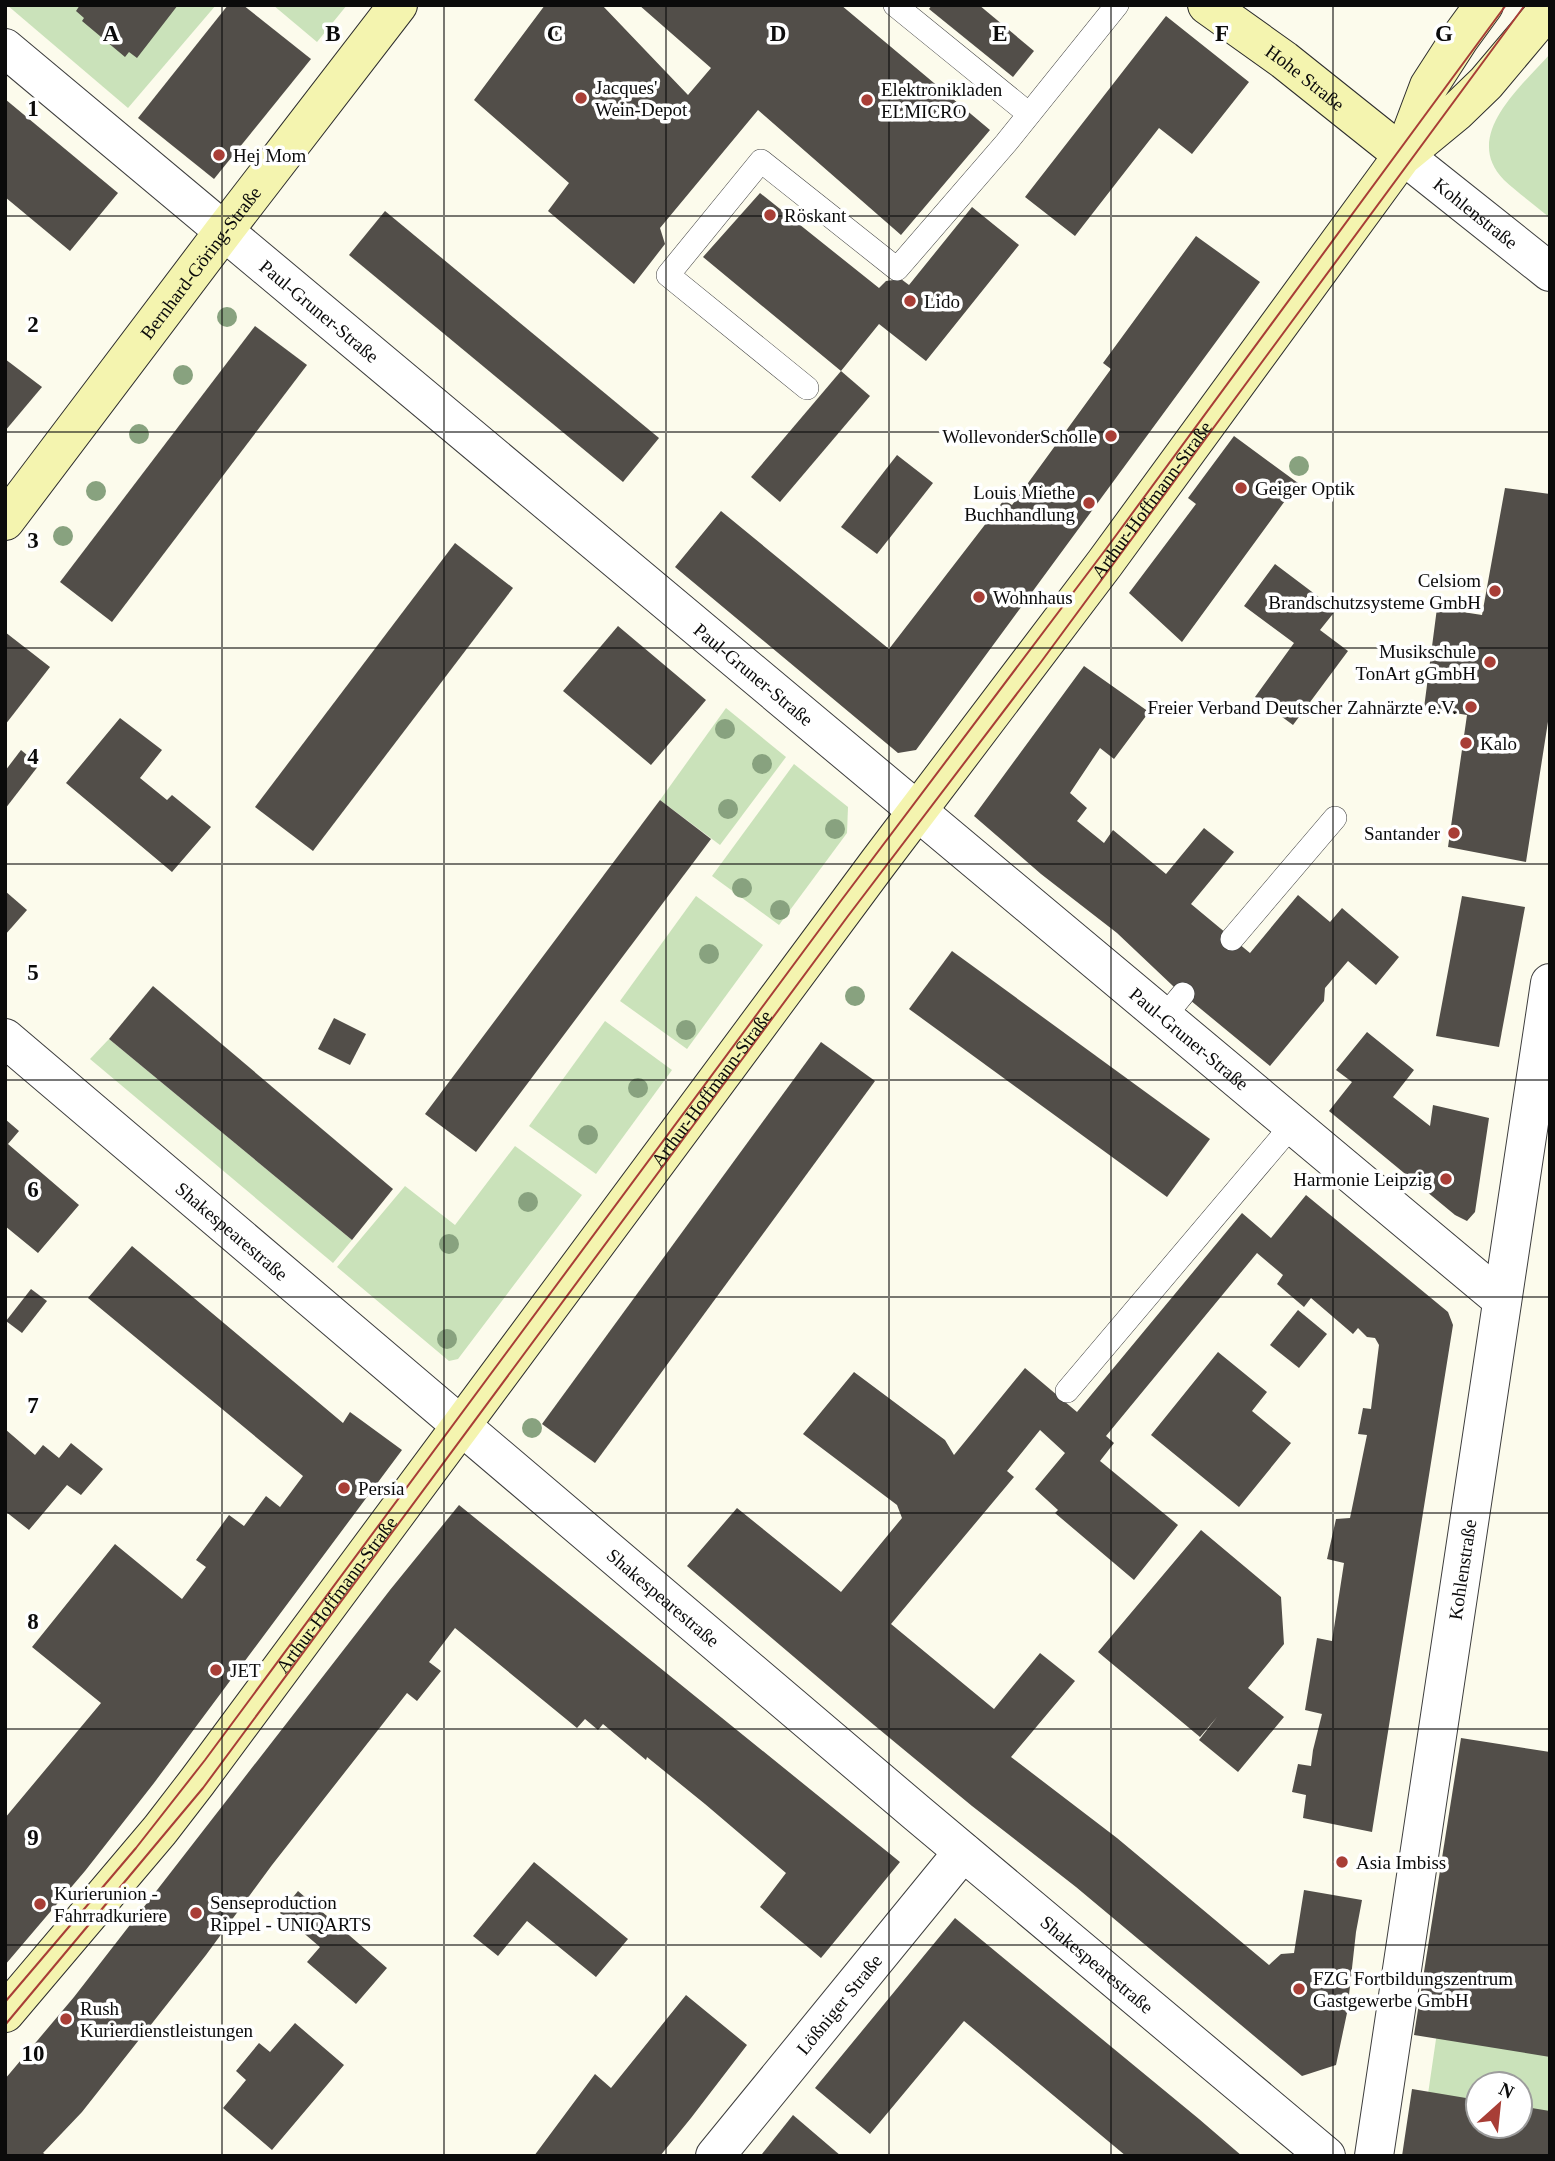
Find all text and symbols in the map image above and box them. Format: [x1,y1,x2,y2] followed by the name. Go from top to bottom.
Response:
[103,21,120,46] text: A
[325,21,341,46] text: B
[547,21,563,46] text: C
[770,21,786,46] text: D
[992,21,1008,46] text: E
[1215,21,1229,46] text: F
[1435,21,1453,46] text: G
[1262,40,1349,115] street label: Hohe Straße
[595,77,688,120] place label: Jacques' Wein-Depot
[881,79,1003,122] place label: Elektronikladen ELMICRO
[573,90,589,106] marker: Jacques' Wein-Depot
[859,92,875,108] marker: Elektronikladen ELMICRO
[27,96,39,121] text: 1
[233,145,307,166] place label: Hej Mom
[211,147,227,163] marker: Hej Mom
[1430,173,1522,253] street label: Kohlenstraße
[136,182,265,343] street label: Bernhard-Göring-Straße
[784,205,847,226] place label: Röskant
[762,207,778,223] marker: Röskant
[256,255,383,367] street label: Paul-Gruner-Straße
[924,291,960,312] place label: Lido
[902,293,918,309] marker: Lido
[27,312,39,337] text: 2
[1087,417,1216,582] street label: Arthur-Hoffmann-Straße
[942,426,1097,447] place label: WollevonderScholle
[1103,428,1119,444] marker: WollevonderScholle
[1255,478,1355,499] place label: Geiger Optik
[1233,480,1249,496] marker: Geiger Optik
[964,482,1075,525] place label: Louis Miethe Buchhandlung
[1081,495,1097,511] marker: Louis Miethe Buchhandlung
[27,528,39,553] text: 3
[1268,570,1481,613] place label: Celsiom Brandschutzsysteme GmbH
[1487,583,1503,599] marker: Celsiom Brandschutzsysteme GmbH
[993,587,1073,608] place label: Wohnhaus
[971,589,987,605] marker: Wohnhaus
[690,618,817,730] street label: Paul-Gruner-Straße
[1355,641,1476,684] place label: Musikschule TonArt gGmbH
[1482,654,1498,670] marker: Musikschule TonArt gGmbH
[1147,697,1457,718] place label: Freier Verband Deutscher Zahnärzte e.V.
[1463,699,1479,715] marker: Freier Verband Deutscher Zahnärzte e.V.
[1480,733,1517,754] place label: Kalo
[1458,735,1474,751] marker: Kalo
[27,744,39,769] text: 4
[1364,823,1441,844] place label: Santander
[1446,825,1462,841] marker: Santander
[27,960,39,985] text: 5
[1126,983,1253,1094] street label: Paul-Gruner-Straße
[646,1006,776,1170] street label: Arthur-Hoffmann-Straße
[1293,1169,1432,1190] place label: Harmonie Leipzig
[1438,1171,1454,1187] marker: Harmonie Leipzig
[27,1177,39,1202] text: 6
[172,1178,292,1284] street label: Shakespearestraße
[27,1393,39,1418] text: 7
[358,1478,405,1499] place label: Persia
[336,1480,352,1496] marker: Persia
[271,1512,401,1677] street label: Arthur-Hoffmann-Straße
[1444,1518,1480,1621] street label: Kohlenstraße
[603,1544,724,1651] street label: Shakespearestraße
[27,1609,39,1634] text: 8
[230,1660,261,1681] place label: JET
[208,1662,224,1678] marker: JET
[27,1825,39,1850] text: 9
[1356,1852,1446,1873] place label: Asia Imbiss
[1334,1854,1350,1870] marker: Asia Imbiss
[54,1883,167,1926] place label: Kurierunion - Fahrradkuriere
[210,1892,371,1935] place label: Senseproduction Rippel - UNIQARTS
[32,1896,48,1912] marker: Kurierunion - Fahrradkuriere
[188,1905,204,1921] marker: Senseproduction Rippel - UNIQARTS
[1037,1911,1158,2017] street label: Shakespearestraße
[792,1950,886,2058] street label: Lößniger Straße
[1313,1968,1513,2011] place label: FZG Fortbildungszentrum Gastgewerbe GmbH
[1291,1981,1307,1997] marker: FZG Fortbildungszentrum Gastgewerbe GmbH
[80,1998,254,2041] place label: Rush Kurierdienstleistungen
[58,2011,74,2027] marker: Rush Kurierdienstleistungen
[22,2041,45,2066] text: 10
[1464,2070,1534,2140] north arrow
[1496,2078,1518,2103] text: N

